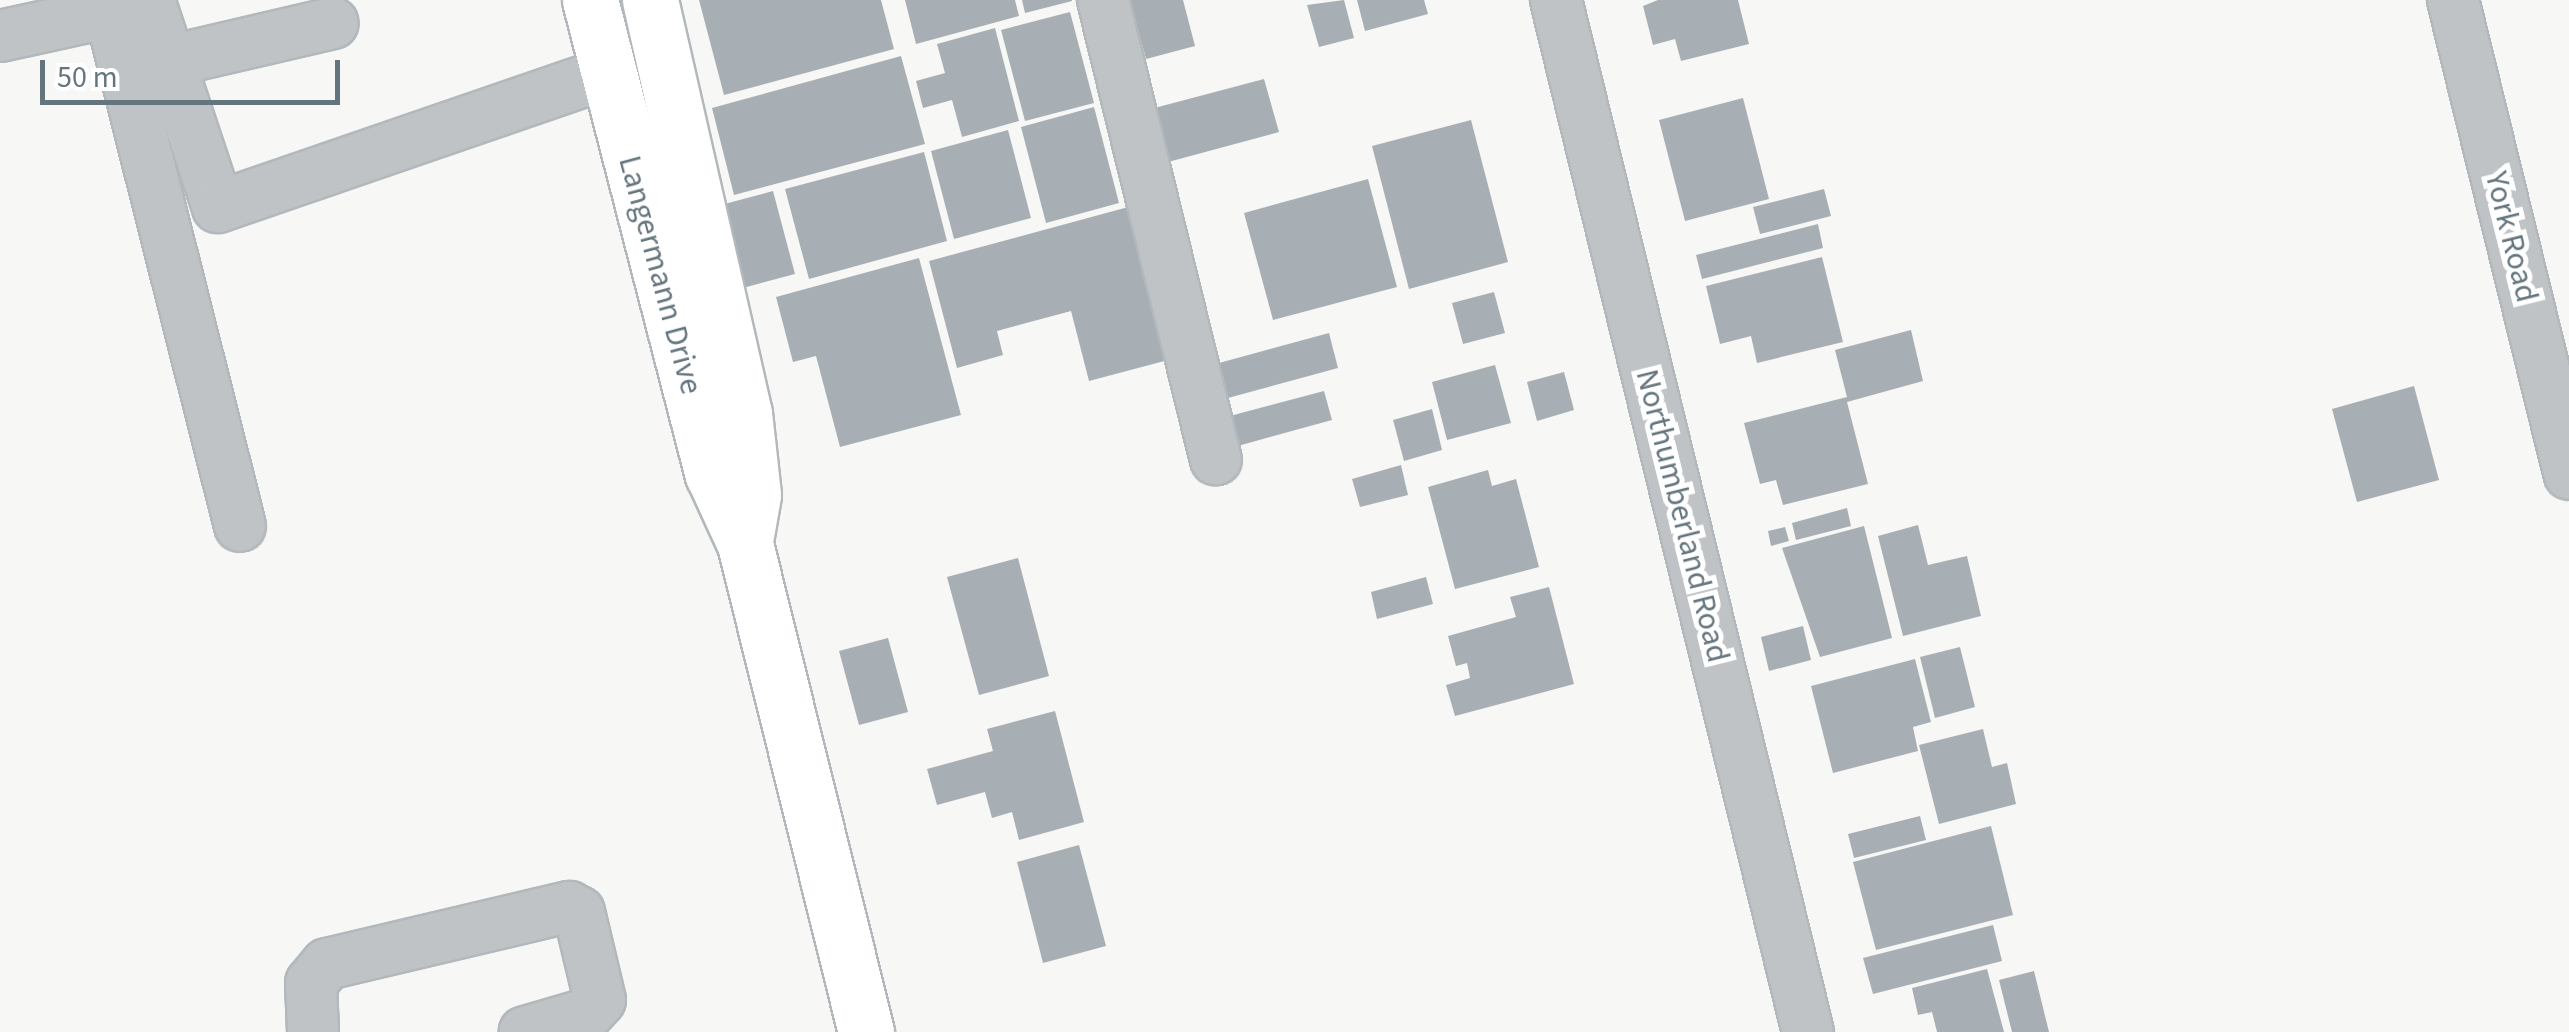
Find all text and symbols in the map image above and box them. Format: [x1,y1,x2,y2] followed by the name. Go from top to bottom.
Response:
[45,40,345,102] scale bar
[57,56,118,99] text: 50 m
[610,152,710,398] street label: Langermann Drive
[2476,168,2546,306] street label: York Road
[1627,366,1737,666] street label: Northumberland Road

